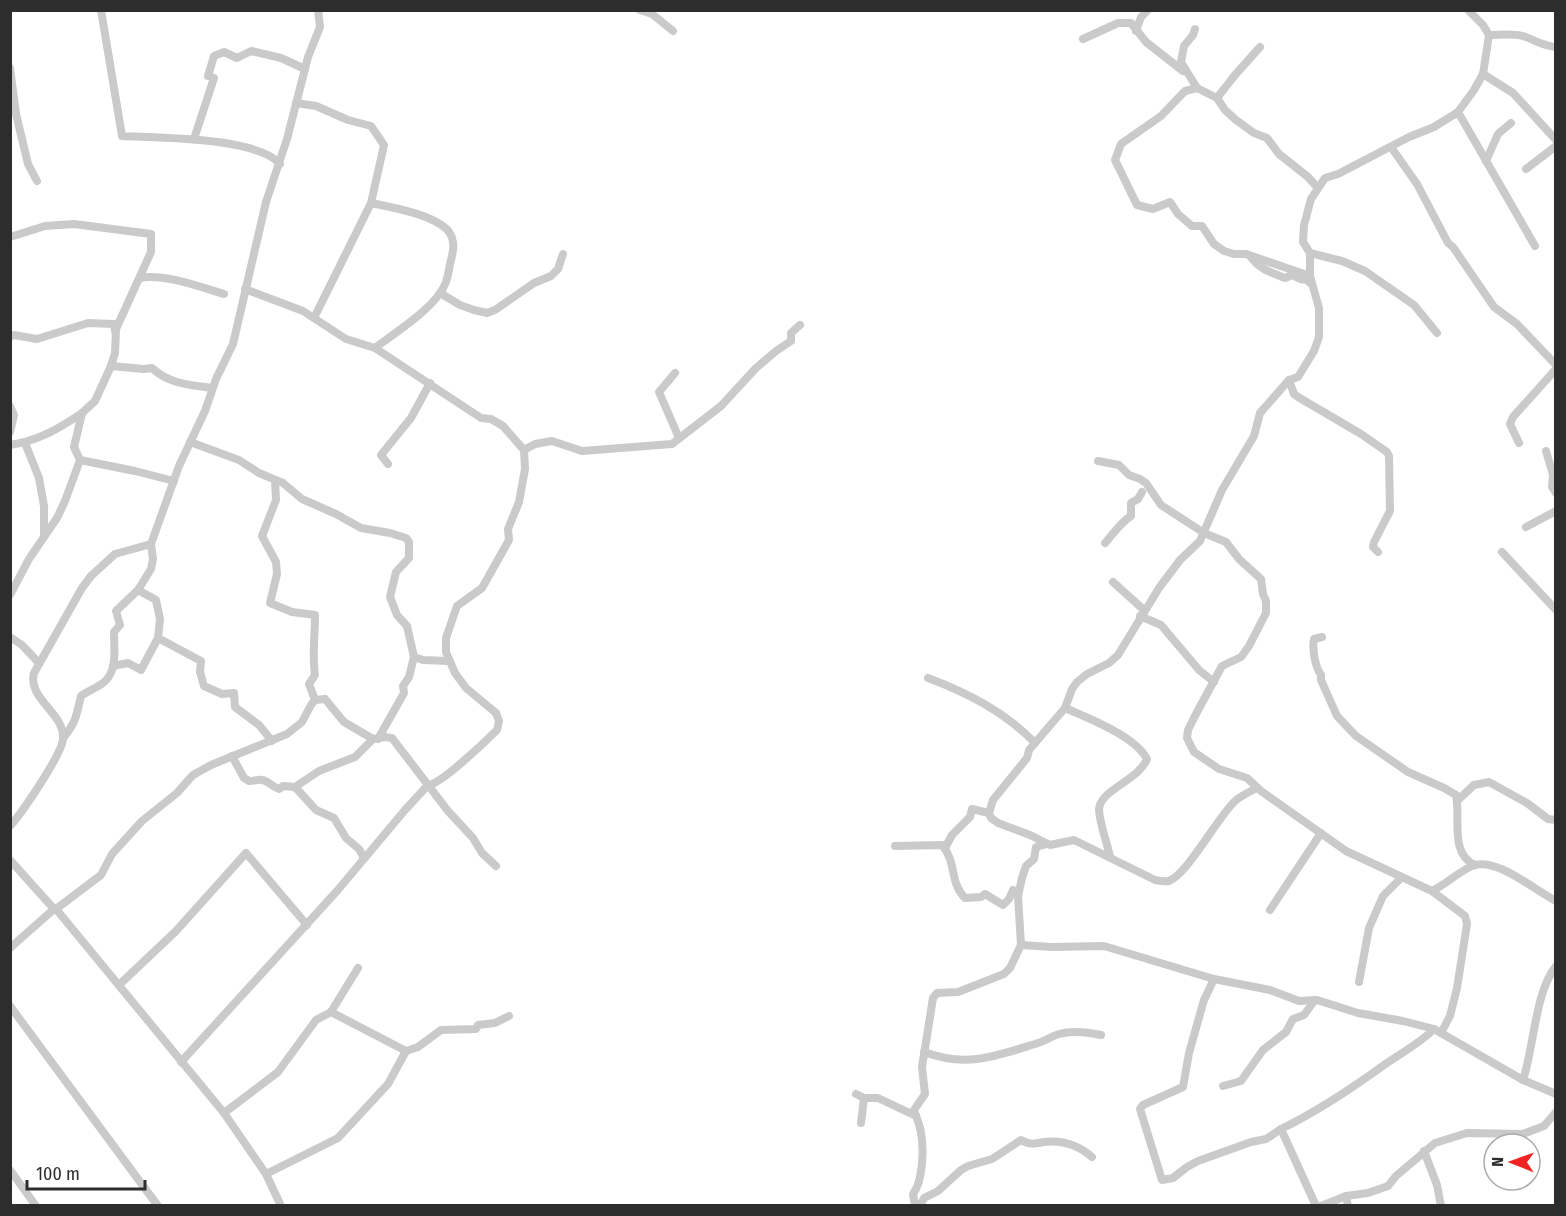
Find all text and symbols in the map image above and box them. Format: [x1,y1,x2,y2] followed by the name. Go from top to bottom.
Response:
[1482,1132,1542,1192] north arrow
[27,1153,146,1191] scale bar
[1488,1157,1507,1167] text: N
[36,1163,80,1185] text: 100 m

